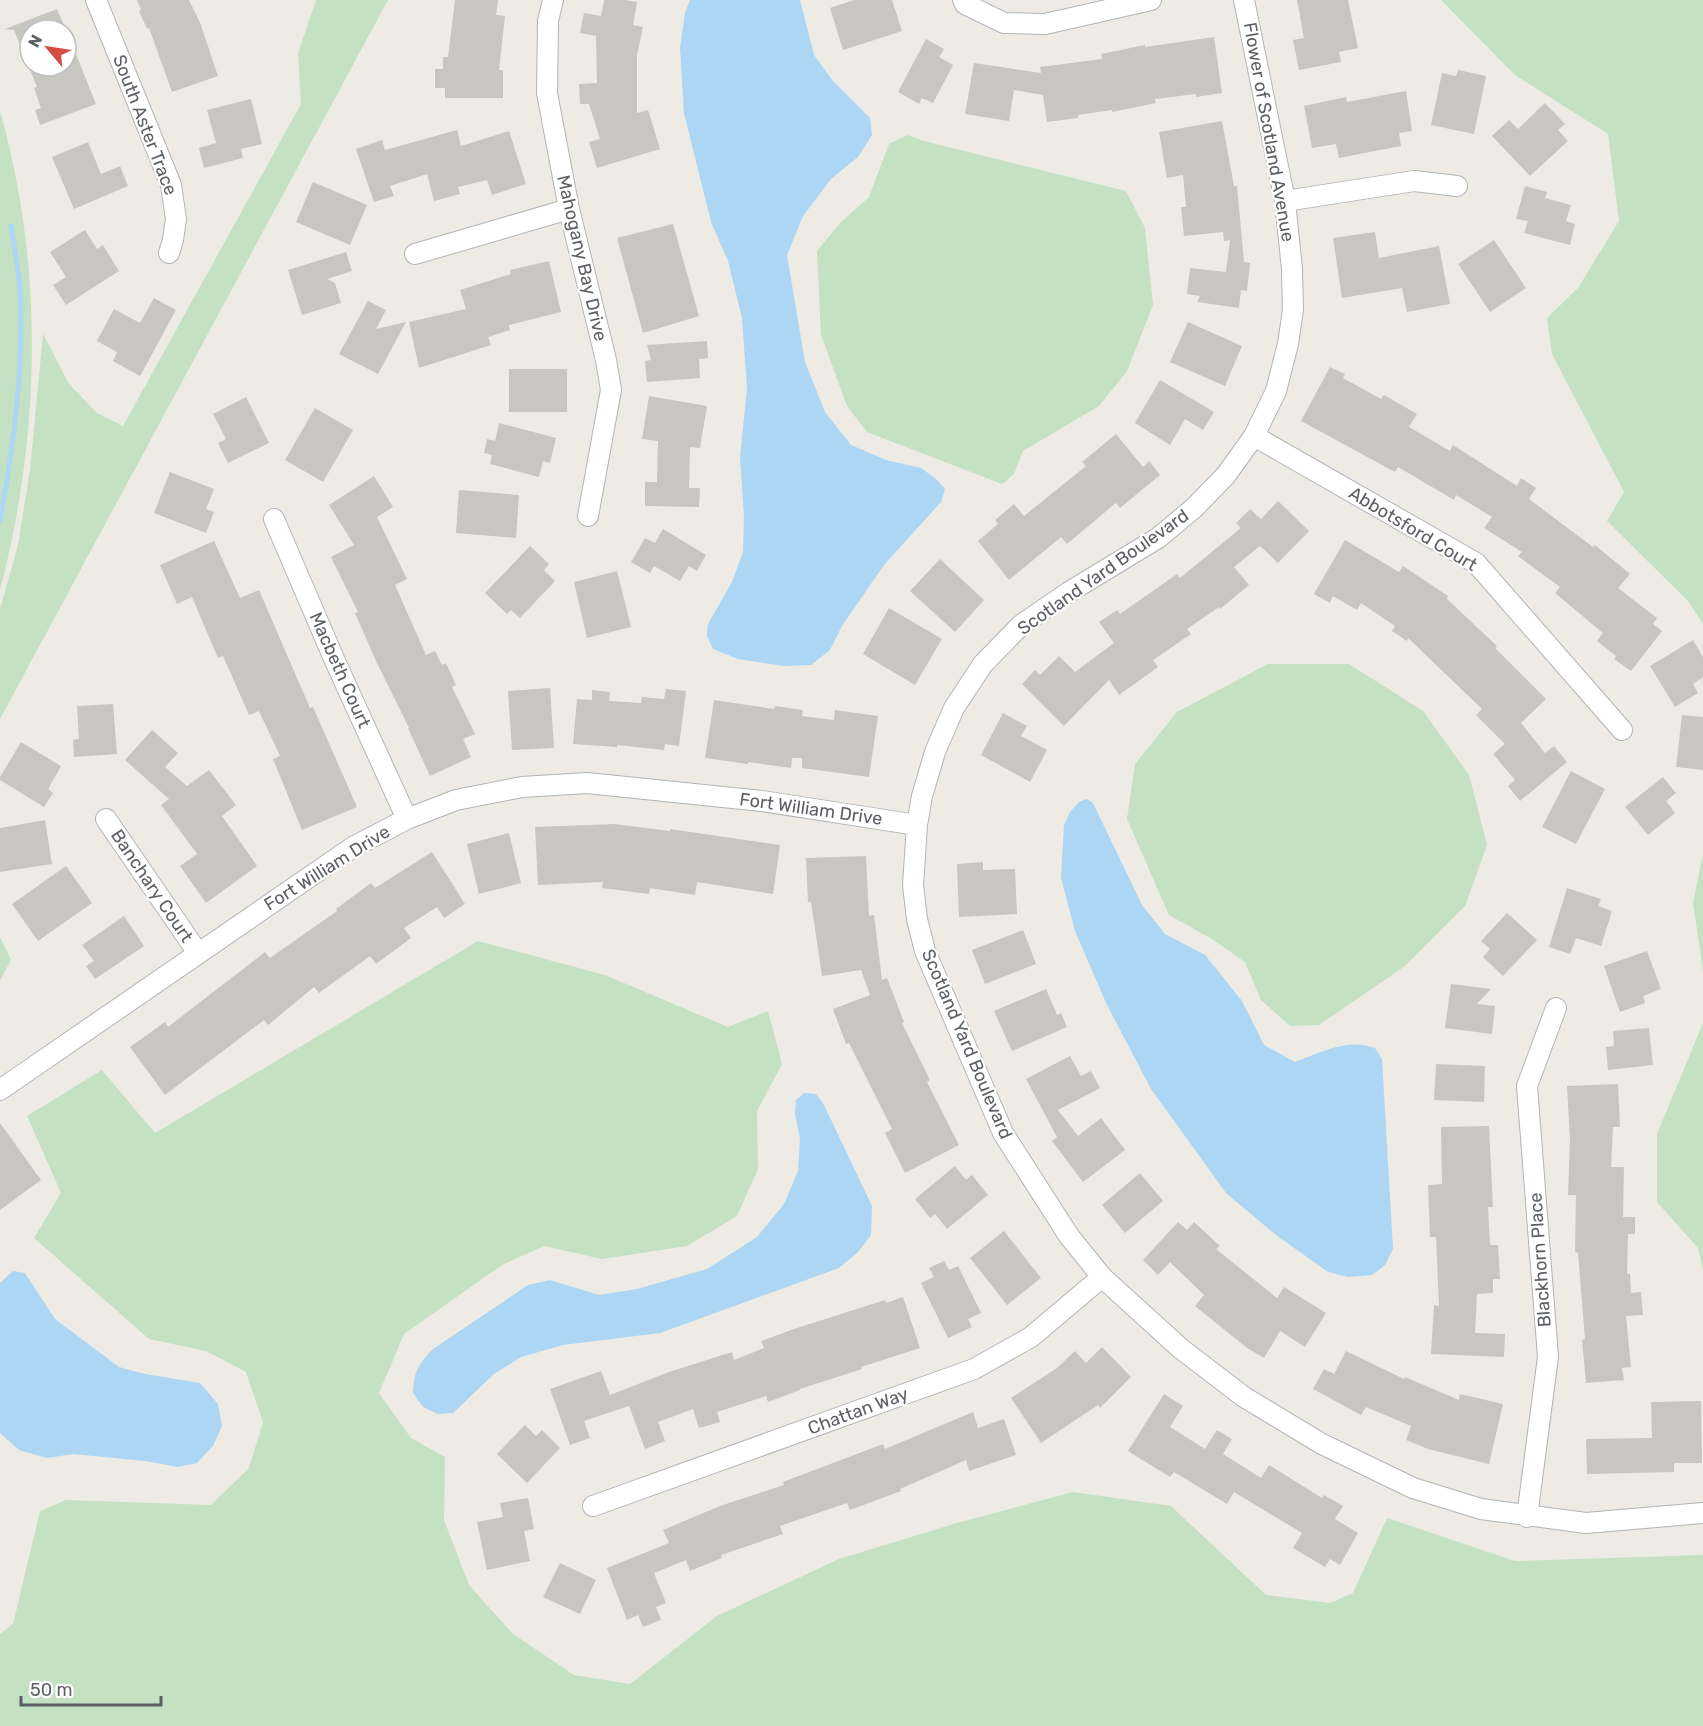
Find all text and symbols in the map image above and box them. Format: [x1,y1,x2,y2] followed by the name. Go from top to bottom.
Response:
[18,18,78,78] north arrow
[1239,20,1299,244] street label: Flower of Scotland Avenue
[24,31,46,51] text: N
[108,52,182,198] street label: South Aster Trace
[552,173,612,343] street label: Mahogany Bay Drive
[1345,482,1481,576] street label: Abbotsford Court
[1013,504,1193,640] street label: Scotland Yard Boulevard
[305,609,375,731] street label: Macbeth Court
[738,788,884,830] street label: Fort William Drive
[260,820,394,916] street label: Fort William Drive
[106,825,198,947] street label: Banchary Court
[917,946,1017,1142] street label: Scotland Yard Boulevard
[1524,1192,1556,1328] street label: Blackhorn Place
[805,1383,911,1439] street label: Chattan Way
[21,1669,160,1707] scale bar
[30,1679,73,1701] text: 50 m

